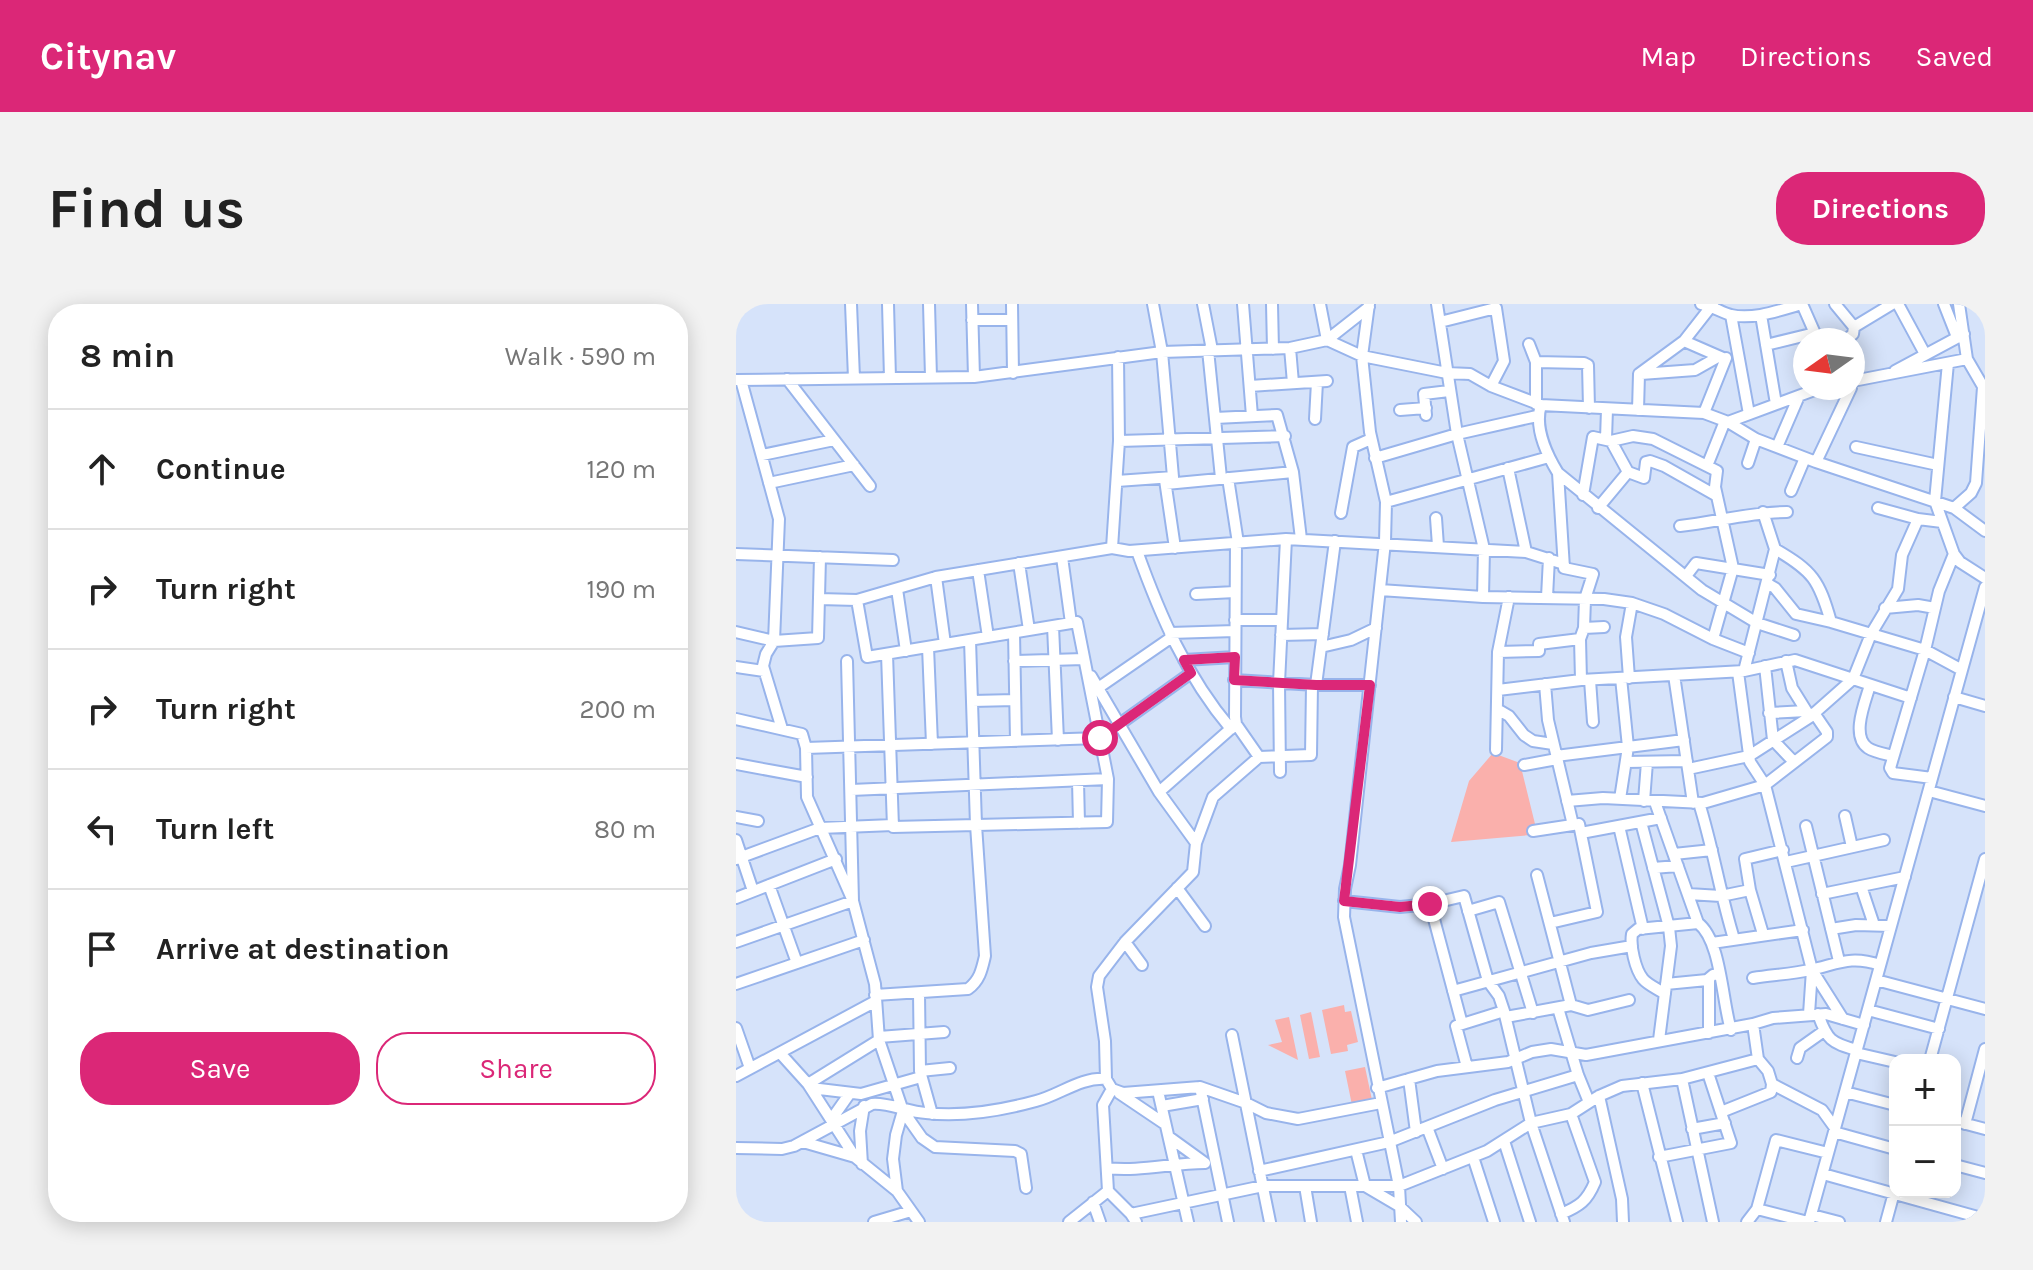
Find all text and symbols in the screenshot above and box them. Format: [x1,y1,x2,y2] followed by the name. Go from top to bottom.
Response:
[40,34,176,79] text: Citynav
[1641,40,1696,73] text: Map
[1740,40,1872,73] text: Directions
[1916,40,1993,73] text: Saved
[1776,172,1985,245] button: Directions
[48,176,245,241] text: Find us
[1793,328,1865,400] north arrow
[80,336,175,376] text: 8 min
[505,341,656,372] text: Walk · 590 m
[80,447,124,491] icon: ahead
[156,451,286,487] text: Continue
[586,454,656,485] text: 120 m
[80,567,124,611] icon: right
[156,571,296,607] text: Turn right
[586,574,656,605] text: 190 m
[80,687,124,731] icon: right
[156,691,296,727] text: Turn right
[580,694,656,725] text: 200 m
[1082,720,1118,756] route start
[80,807,124,851] icon: left
[156,811,274,847] text: Turn left
[594,814,656,845] text: 80 m
[1412,886,1448,922] route end
[80,927,124,971] icon: arrive
[156,931,450,967] text: Arrive at destination
[80,1032,360,1105] button: Save
[376,1032,656,1105] button: Share
[1889,1054,1961,1198] map controls
[1889,1054,1961,1126] button: +
[1889,1126,1961,1198] button: −

